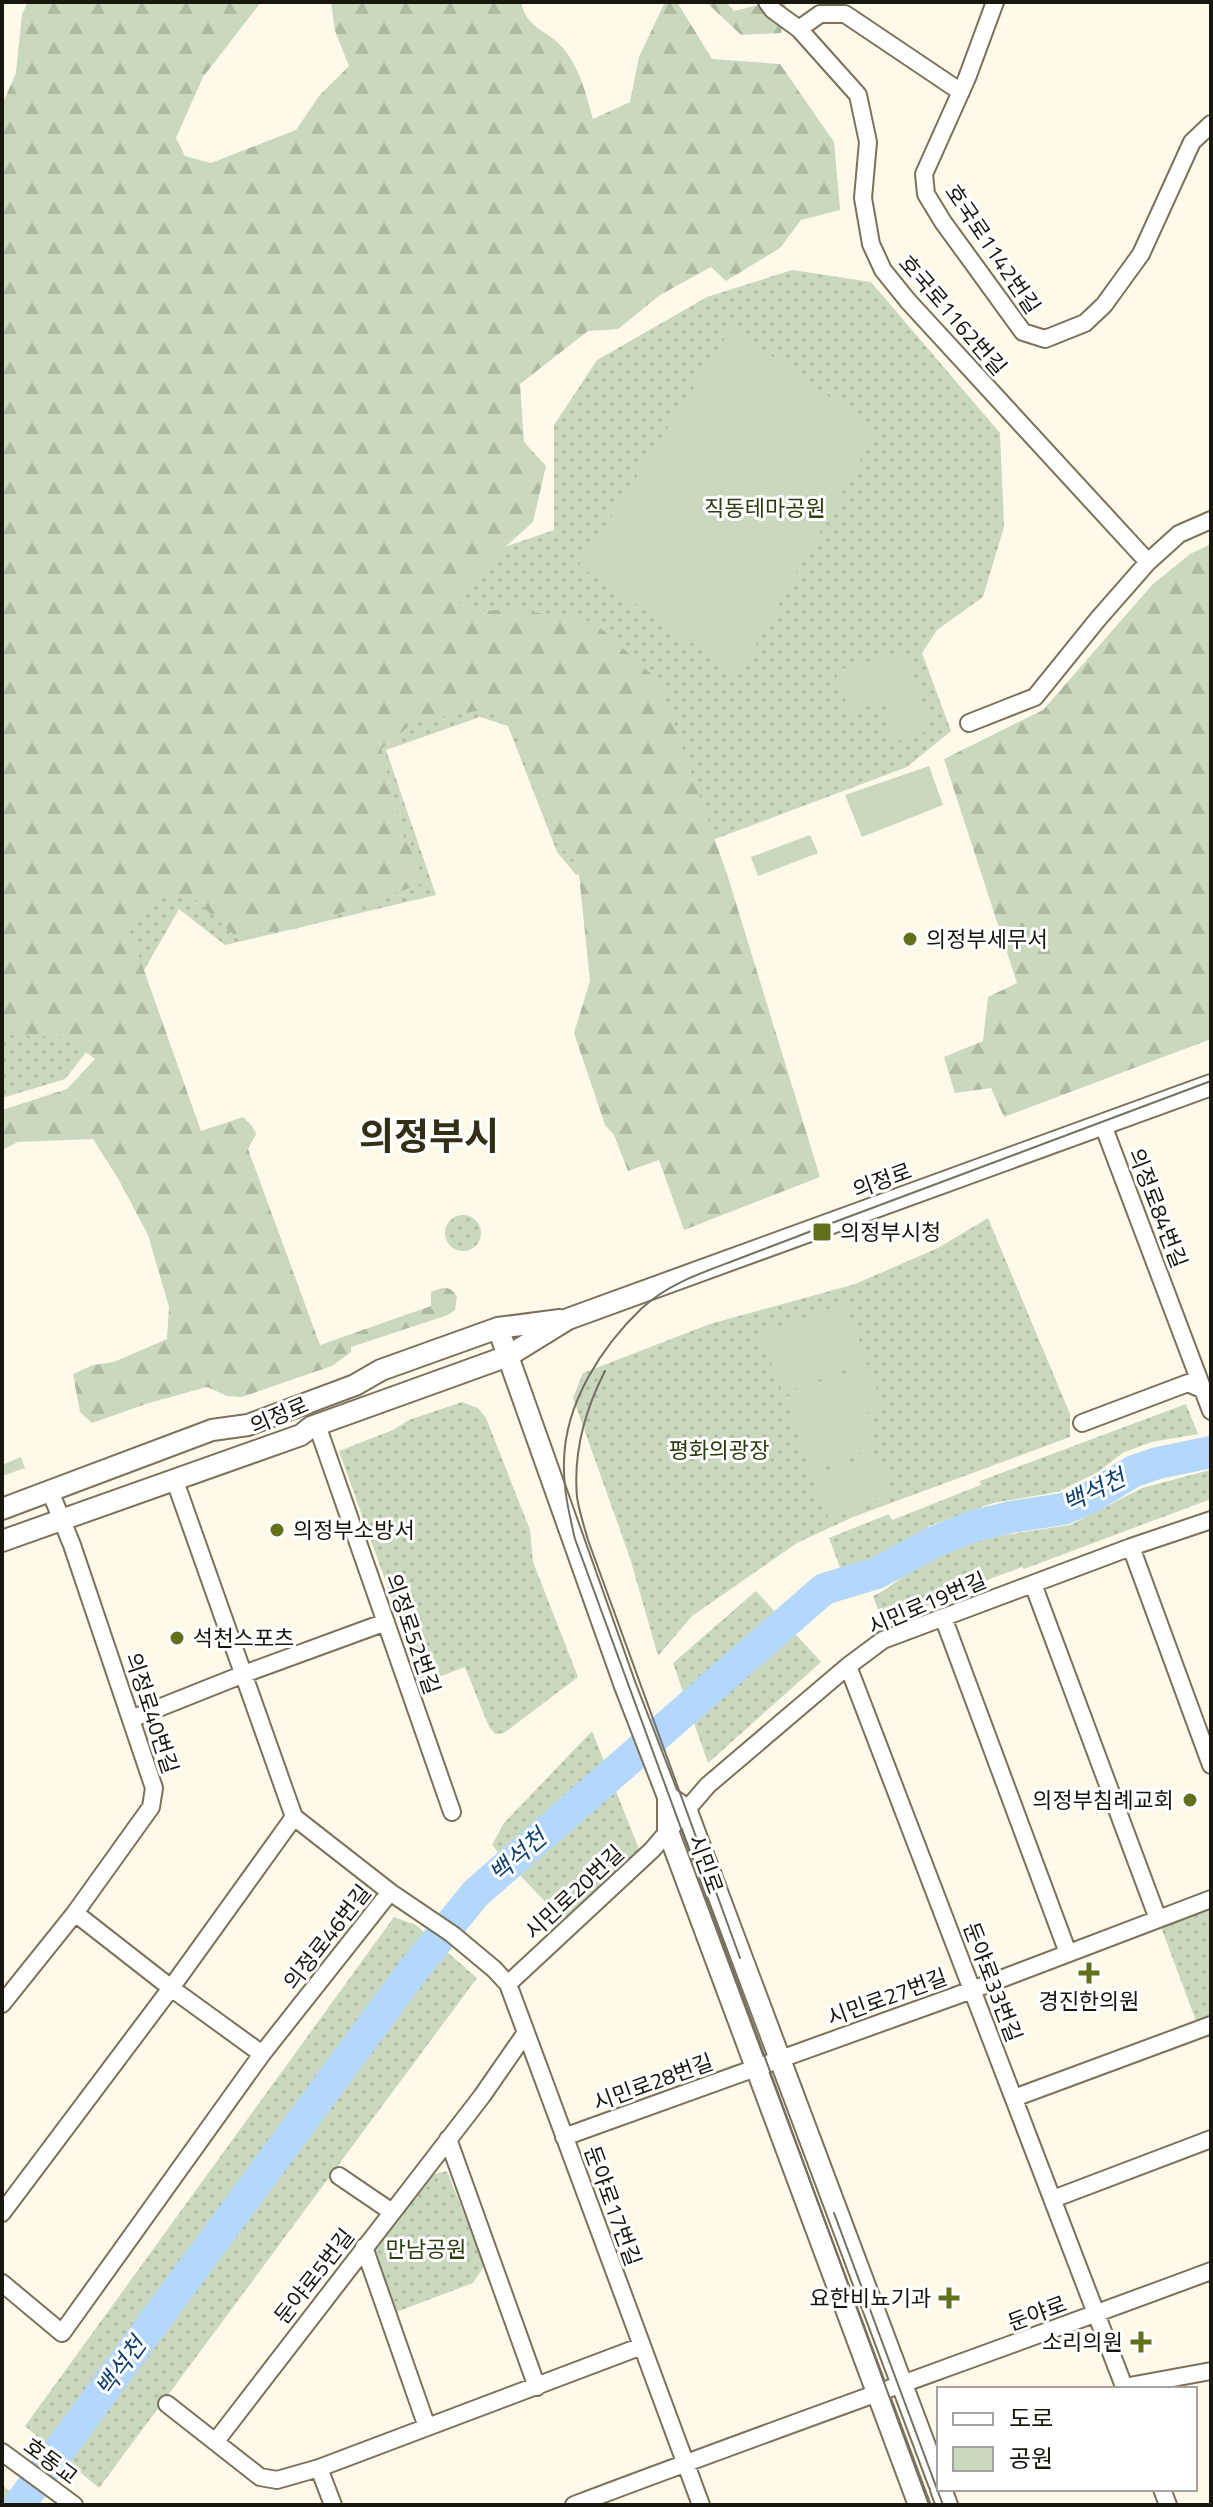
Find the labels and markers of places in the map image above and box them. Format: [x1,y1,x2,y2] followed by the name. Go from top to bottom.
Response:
[926,922,1047,956] place label: 의정부세무서
[901,930,919,948] marker: 의정부세무서
[840,1215,941,1249] place label: 의정부시청
[811,1221,833,1243] marker: 의정부시청
[293,1513,414,1547] place label: 의정부소방서
[268,1521,286,1539] marker: 의정부소방서
[193,1621,294,1655] place label: 석천스포츠
[168,1629,186,1647] marker: 석천스포츠
[1032,1783,1174,1817] place label: 의정부침례교회
[1181,1791,1199,1809] marker: 의정부침례교회
[1078,1962,1100,1984] marker: 경진한의원
[1038,1984,1140,2018] place label: 경진한의원
[810,2281,931,2315] place label: 요한비뇨기과
[938,2287,960,2309] marker: 요한비뇨기과
[1042,2325,1123,2359] place label: 소리의원
[1130,2331,1152,2353] marker: 소리의원

